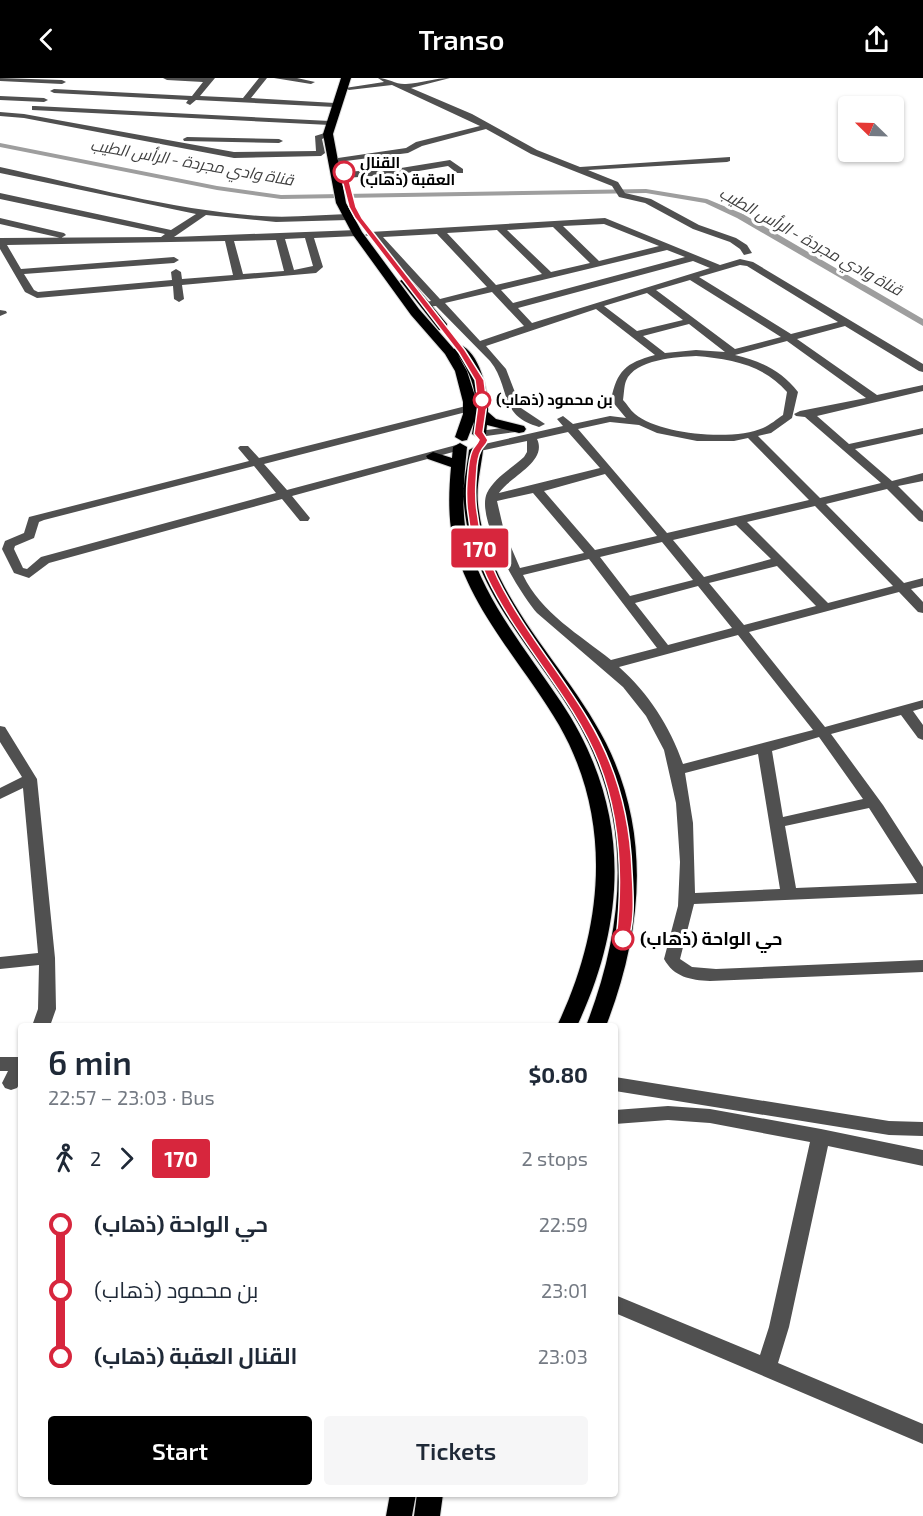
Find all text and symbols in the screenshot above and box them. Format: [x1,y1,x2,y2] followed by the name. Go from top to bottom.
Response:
[30,23,63,56] icon: back
[419,23,504,55] text: Transo
[860,23,893,56] icon: share
[838,96,904,162] north arrow
[838,96,904,162] map controls
[88,134,296,193] water label: قناة وادي مجردة - الرأس الطيب
[360,153,455,188] place label: القنال العقبة (ذهاب)
[333,161,355,183] marker: القنال العقبة (ذهاب)
[715,182,907,303] water label: قناة وادي مجردة - الرأس الطيب
[496,390,613,409] place label: بن محمود (ذهاب)
[473,391,491,409] marker: بن محمود (ذهاب)
[446,528,514,568] line badge: 170
[463,536,497,561] text: 170
[640,927,782,954] place label: حي الواحة (ذهاب)
[612,928,634,950] marker: حي الواحة (ذهاب)
[48,1042,132,1082] text: 6 min
[528,1061,588,1087] text: $0.80
[48,1085,215,1109] text: 22:57 – 23:03 · Bus
[48,1142,81,1175] icon: walk
[110,1142,143,1175] icon: forward
[90,1146,101,1170] text: 2
[164,1146,198,1171] text: 170
[521,1146,588,1170] text: 2 stops
[94,1210,268,1236] text: حي الواحة (ذهاب)
[539,1212,588,1236] text: 22:59
[94,1276,258,1302] text: بن محمود (ذهاب)
[541,1278,588,1302] text: 23:01
[94,1342,297,1368] text: القنال العقبة (ذهاب)
[538,1344,588,1368] text: 23:03
[48,1416,312,1485] button: Start
[324,1416,588,1485] button: Tickets

